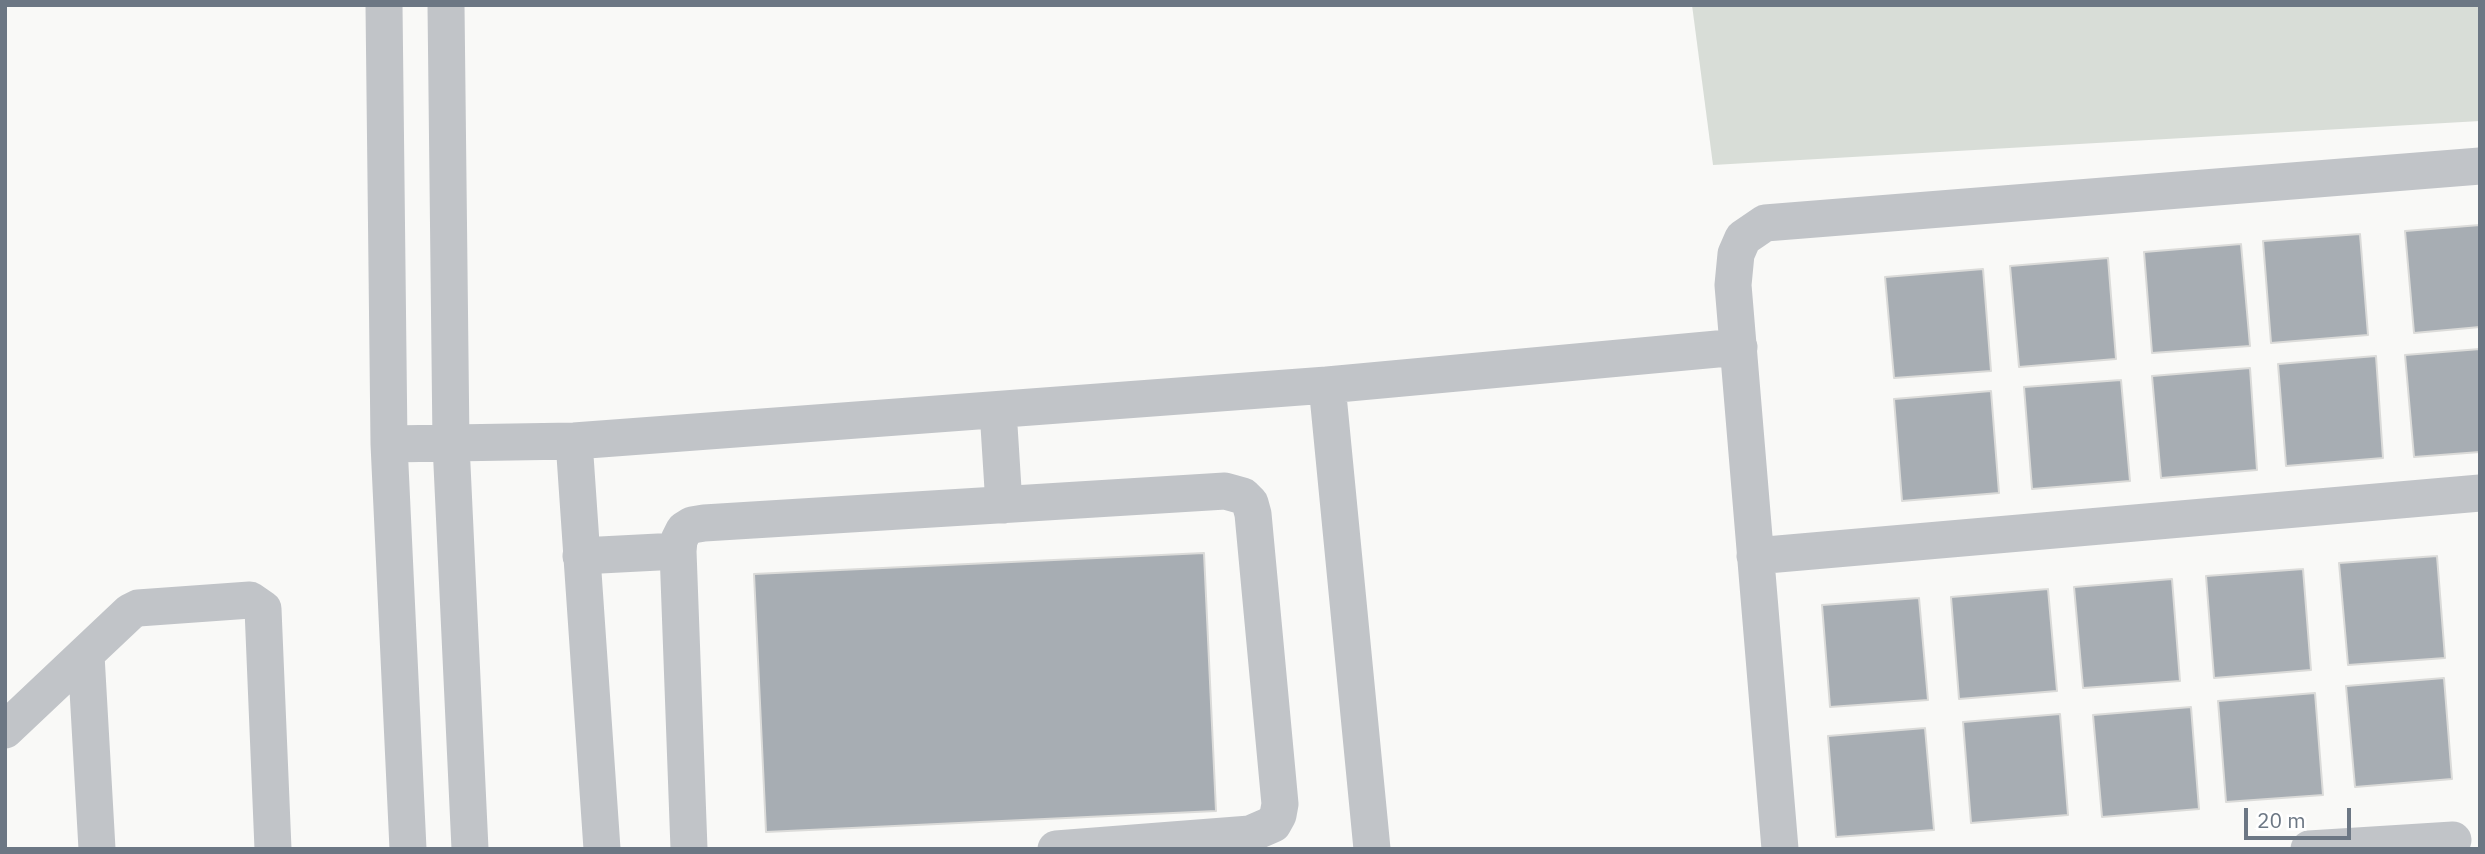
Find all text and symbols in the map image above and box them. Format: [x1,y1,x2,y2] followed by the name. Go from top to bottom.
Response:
[2247,794,2354,838] scale bar
[2257,806,2306,834] text: 20 m

